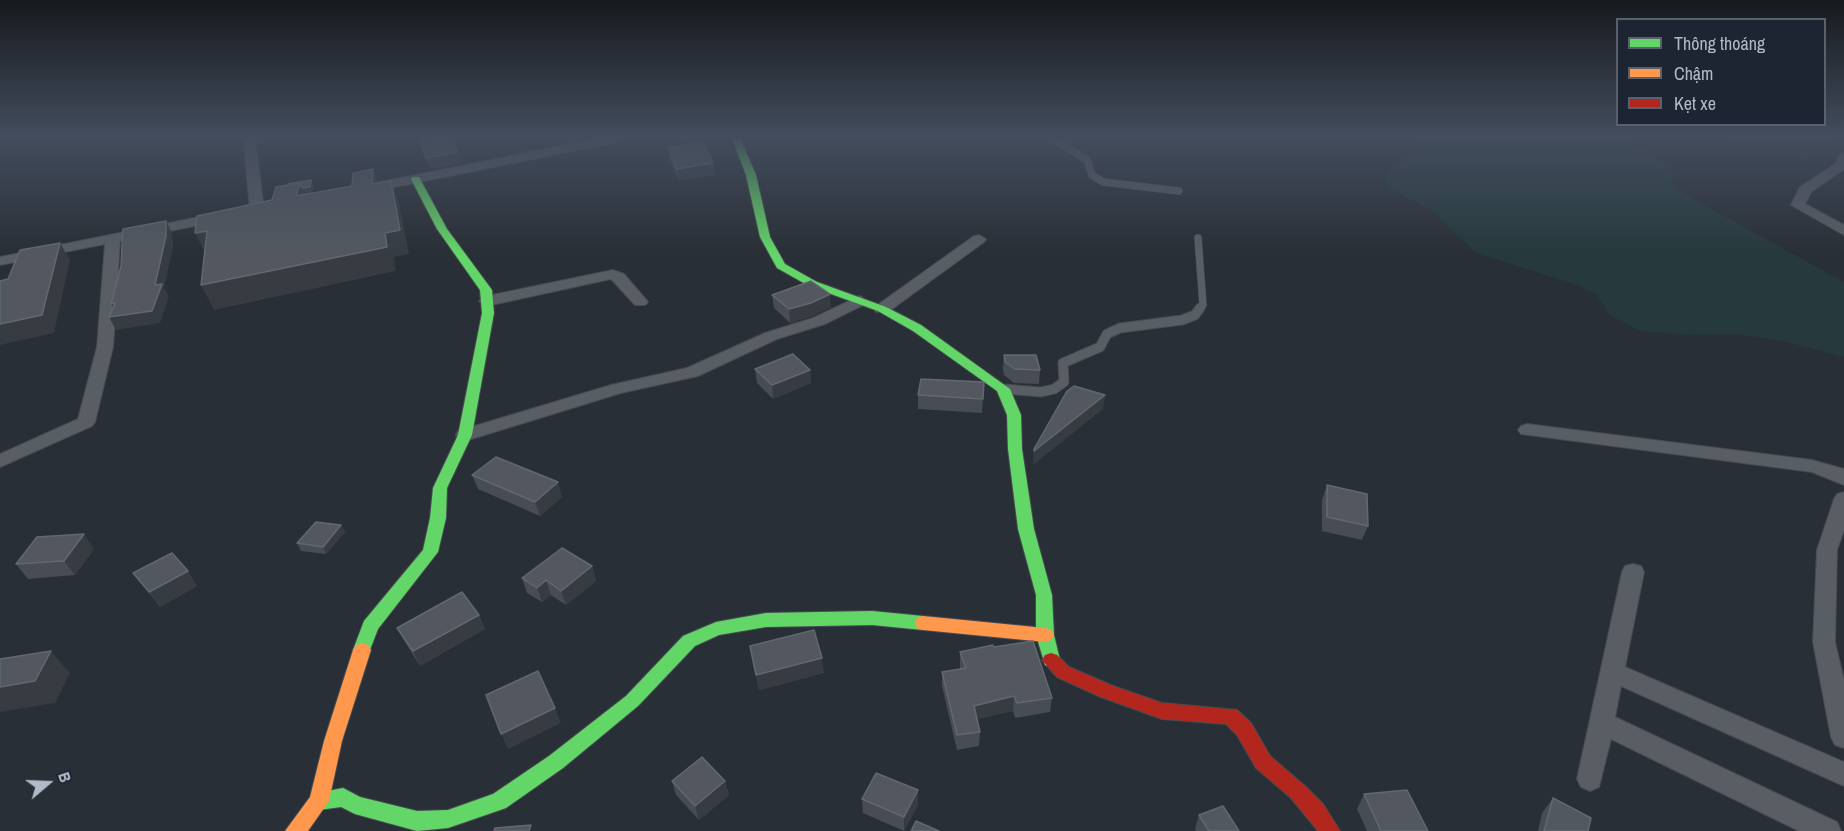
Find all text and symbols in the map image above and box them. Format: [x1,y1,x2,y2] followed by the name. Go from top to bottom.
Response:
[1616,18,1826,126] legend
[1674,31,1765,56] text: Thông thoáng
[1674,61,1713,86] text: Chậm
[1674,91,1716,116] text: Kẹt xe
[18,753,78,813] north arrow
[53,769,77,785] text: B

